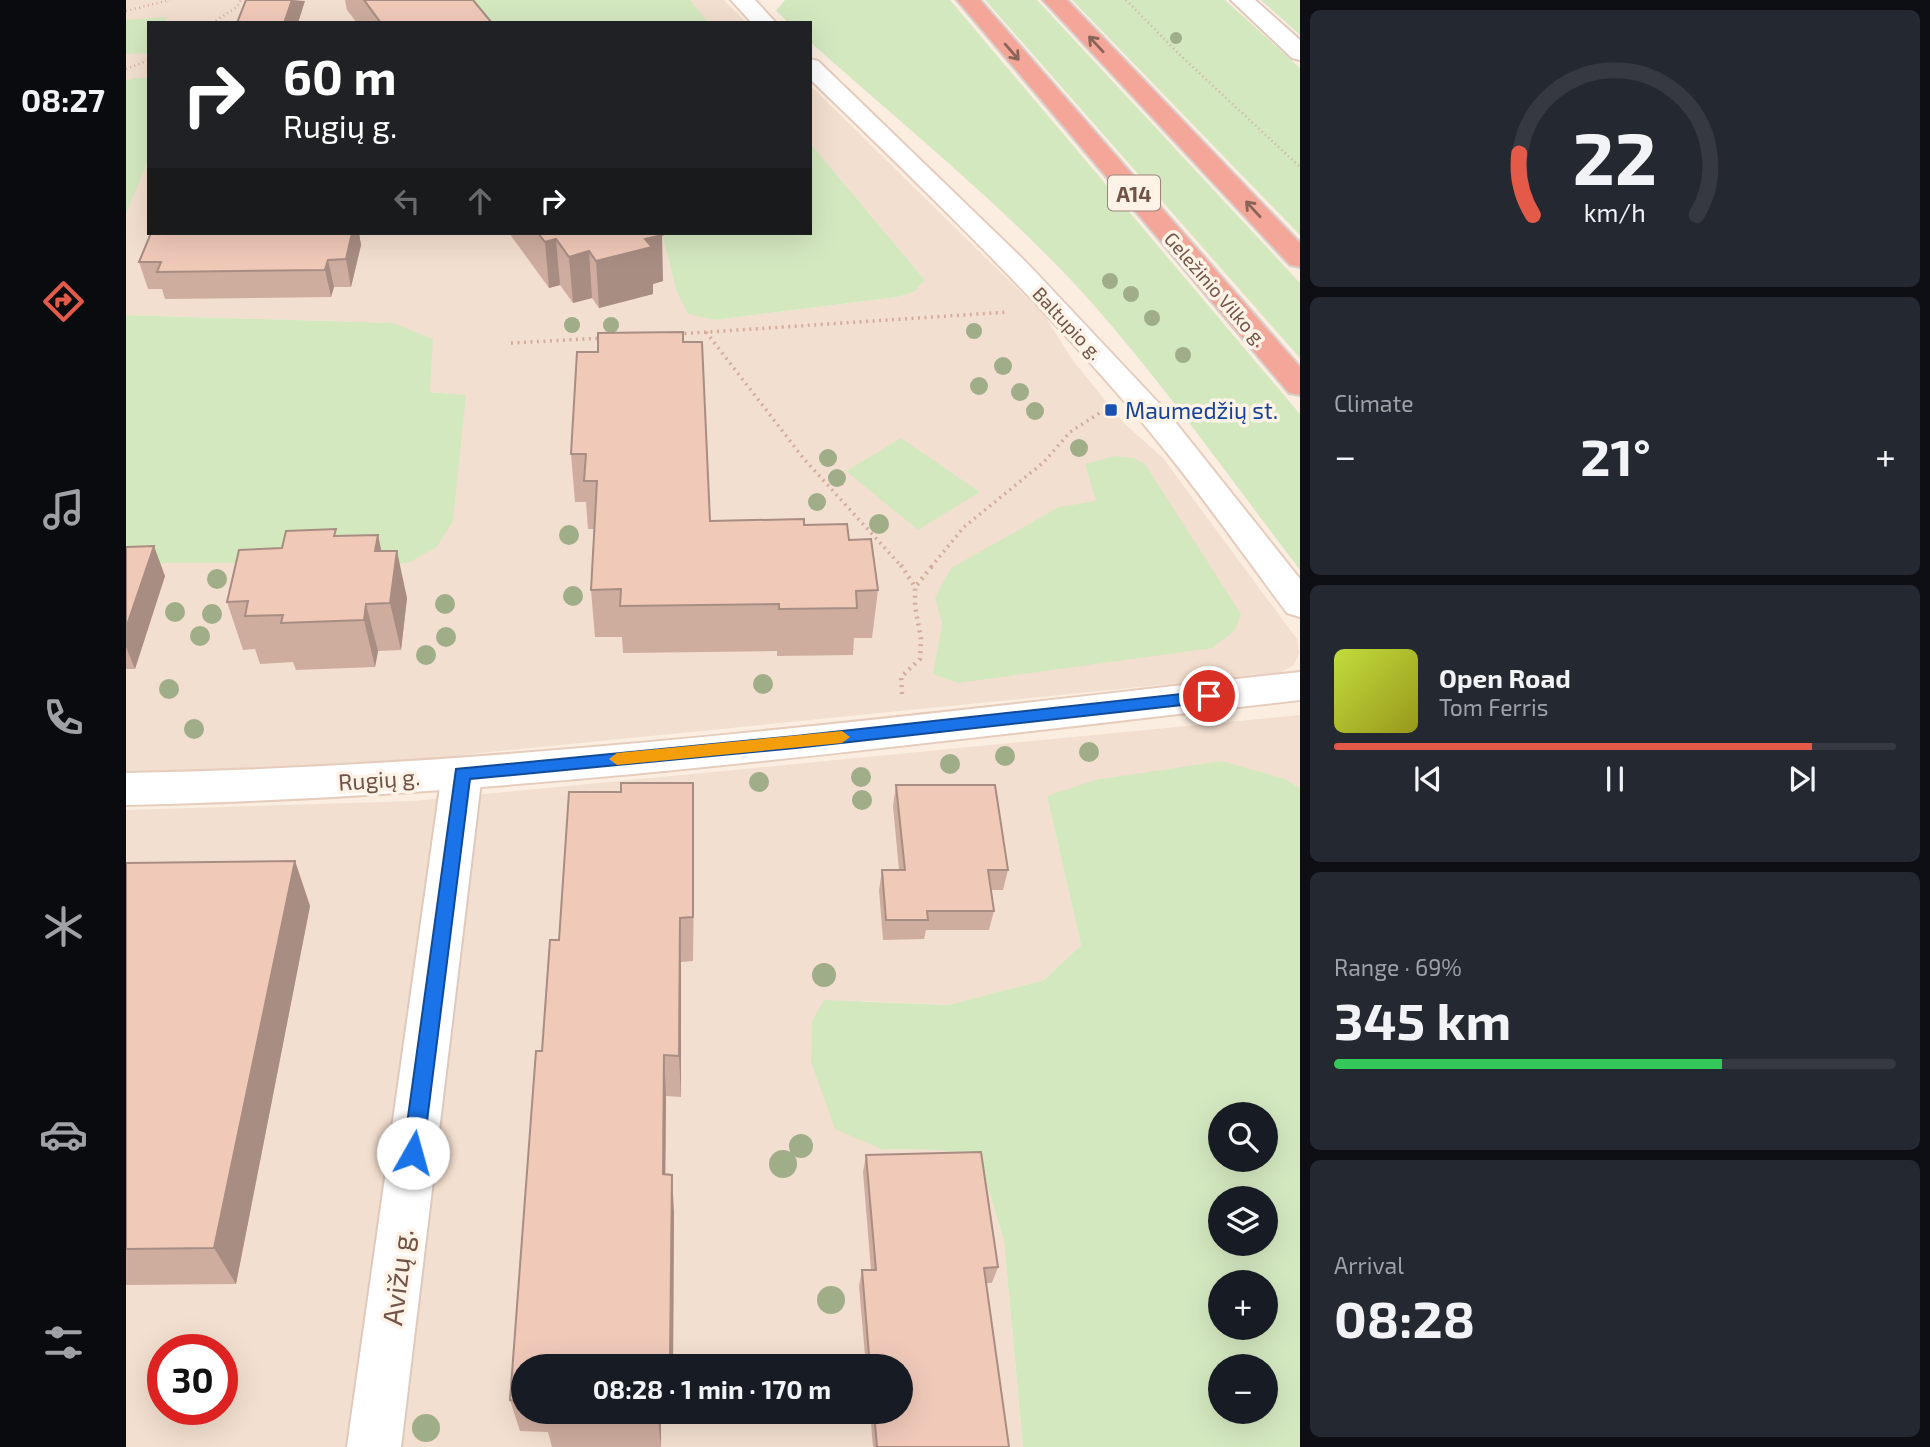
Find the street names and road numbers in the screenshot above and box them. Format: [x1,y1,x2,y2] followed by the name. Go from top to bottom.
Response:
[1108,176,1160,210] road number: A14
[1160,227,1272,351] street label: Geležinio Vilko g.
[1028,282,1108,364] street label: Baltupio g.
[337,762,421,796] street label: Rugių g.
[374,1227,420,1327] street label: Avižų g.

